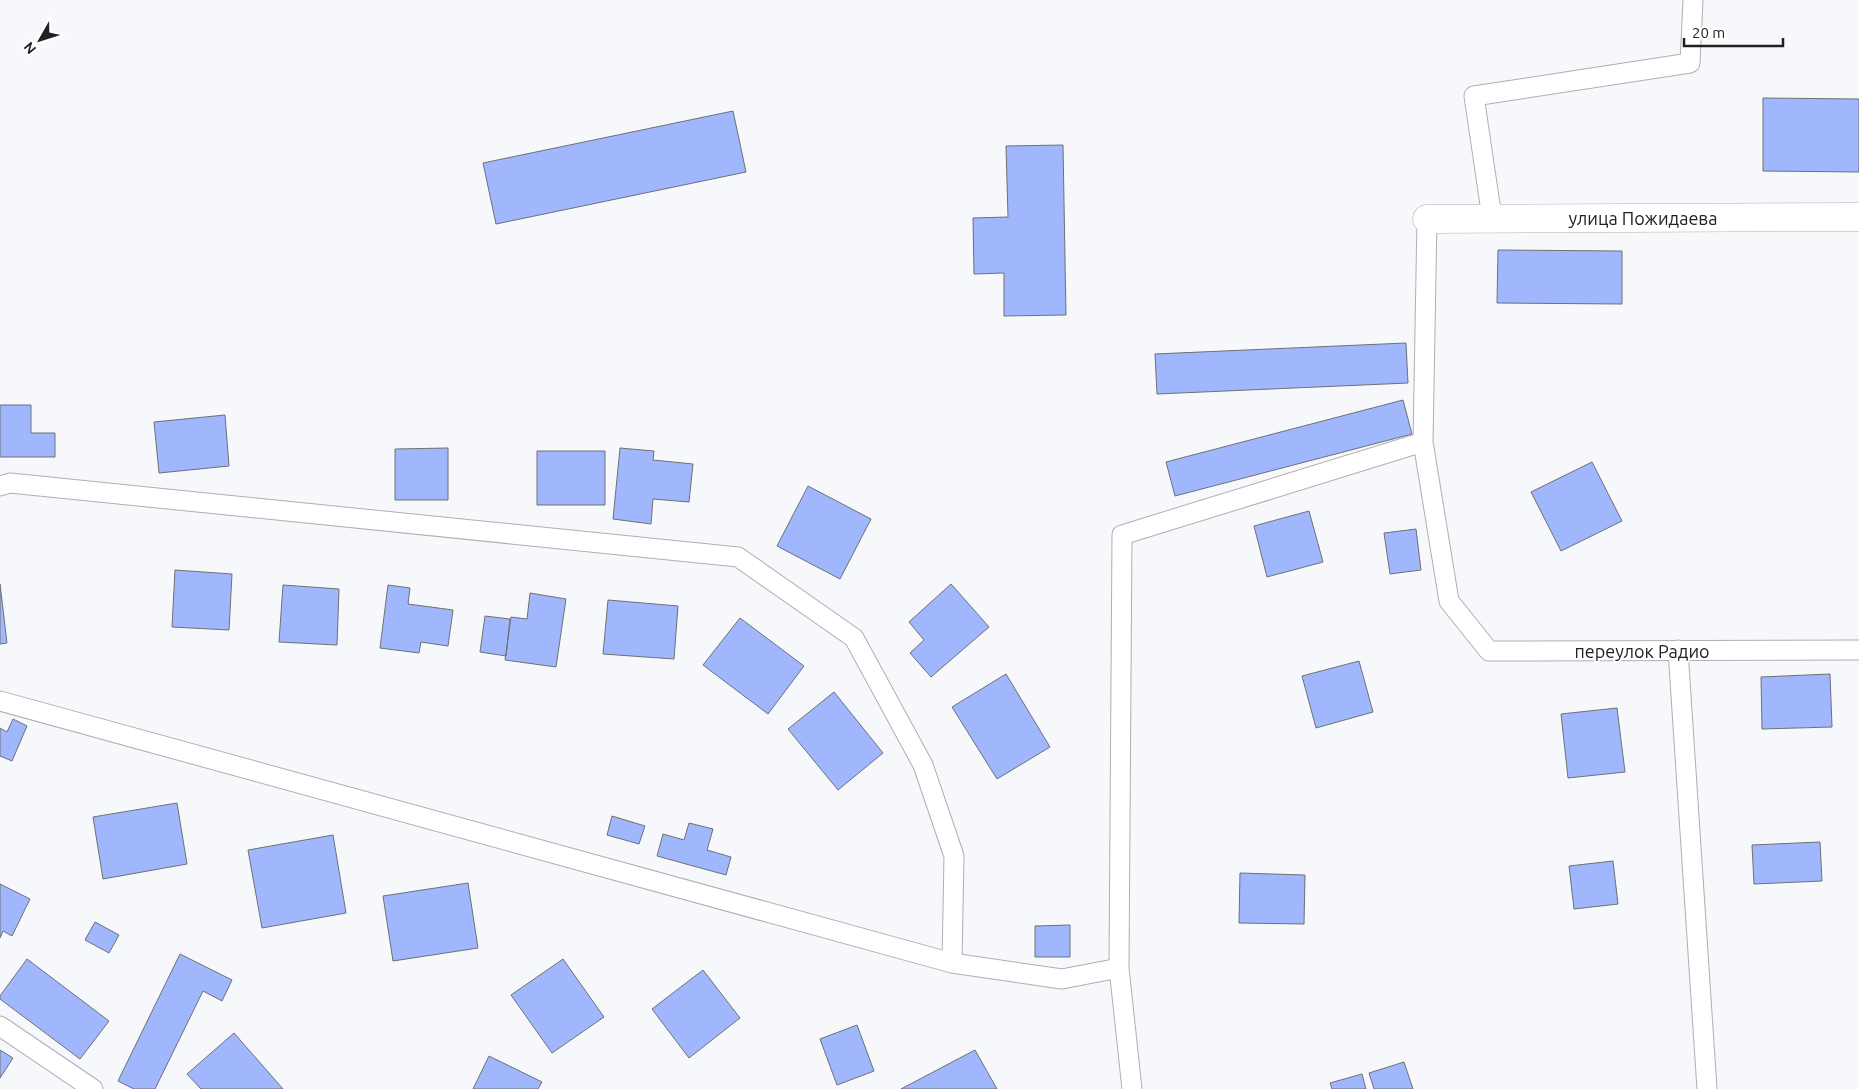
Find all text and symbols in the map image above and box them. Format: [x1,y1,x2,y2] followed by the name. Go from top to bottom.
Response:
[15,15,65,65] north arrow
[1684,15,1783,47] scale bar
[1692,24,1725,41] text: 20 m
[20,39,39,57] text: N
[1568,208,1718,228] street label: улица Пожидаева
[1574,641,1710,661] street label: переулок Радио

